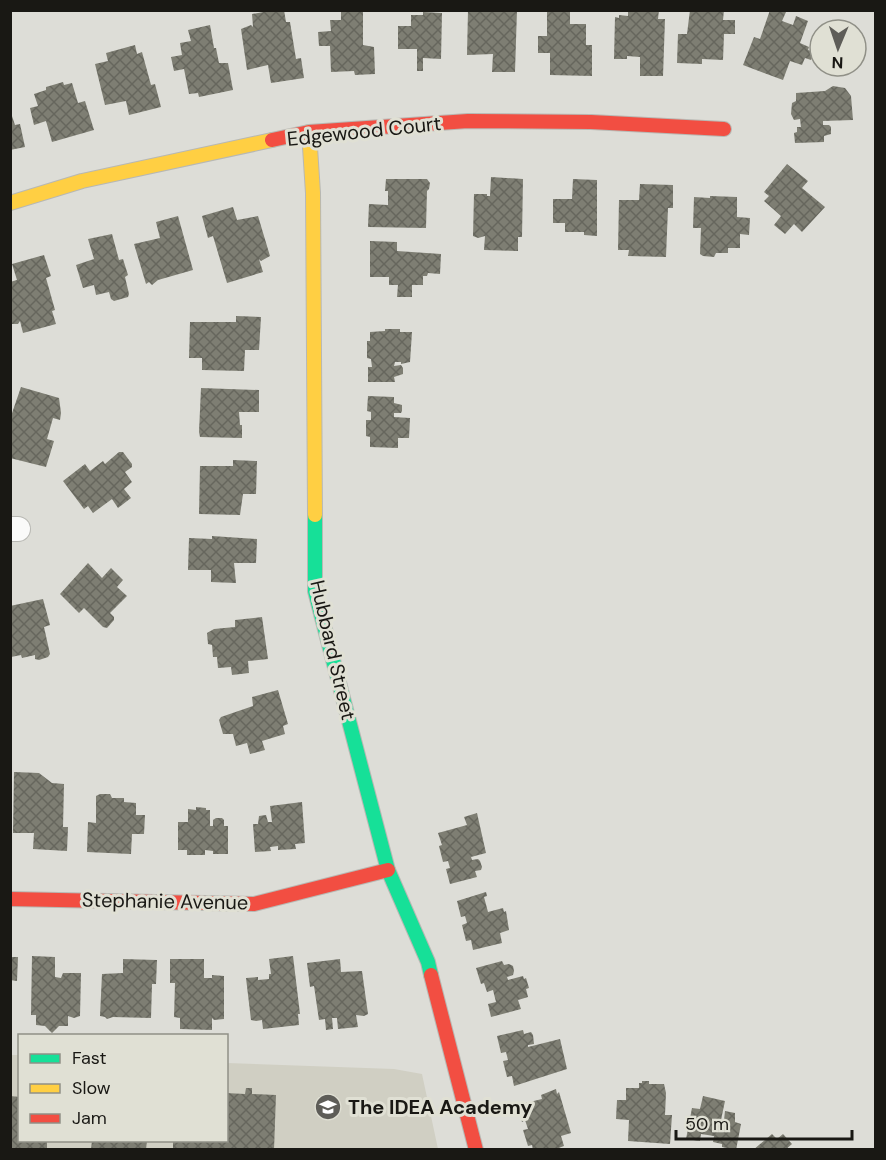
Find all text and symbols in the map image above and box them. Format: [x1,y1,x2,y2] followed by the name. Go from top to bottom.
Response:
[808,18,868,78] north arrow
[831,52,844,73] text: N
[286,110,443,152] street label: Edgewood Court
[304,578,362,723] street label: Hubbard Street
[82,887,248,915] street label: Stephanie Avenue
[18,1034,228,1142] legend
[72,1046,107,1070] text: Fast
[72,1076,111,1100] text: Slow
[313,1092,343,1122] school or university icon: The IDEA Academy
[348,1094,532,1120] place label: The IDEA Academy
[676,1103,852,1141] scale bar
[72,1106,107,1130] text: Jam
[685,1112,729,1136] text: 50 m

